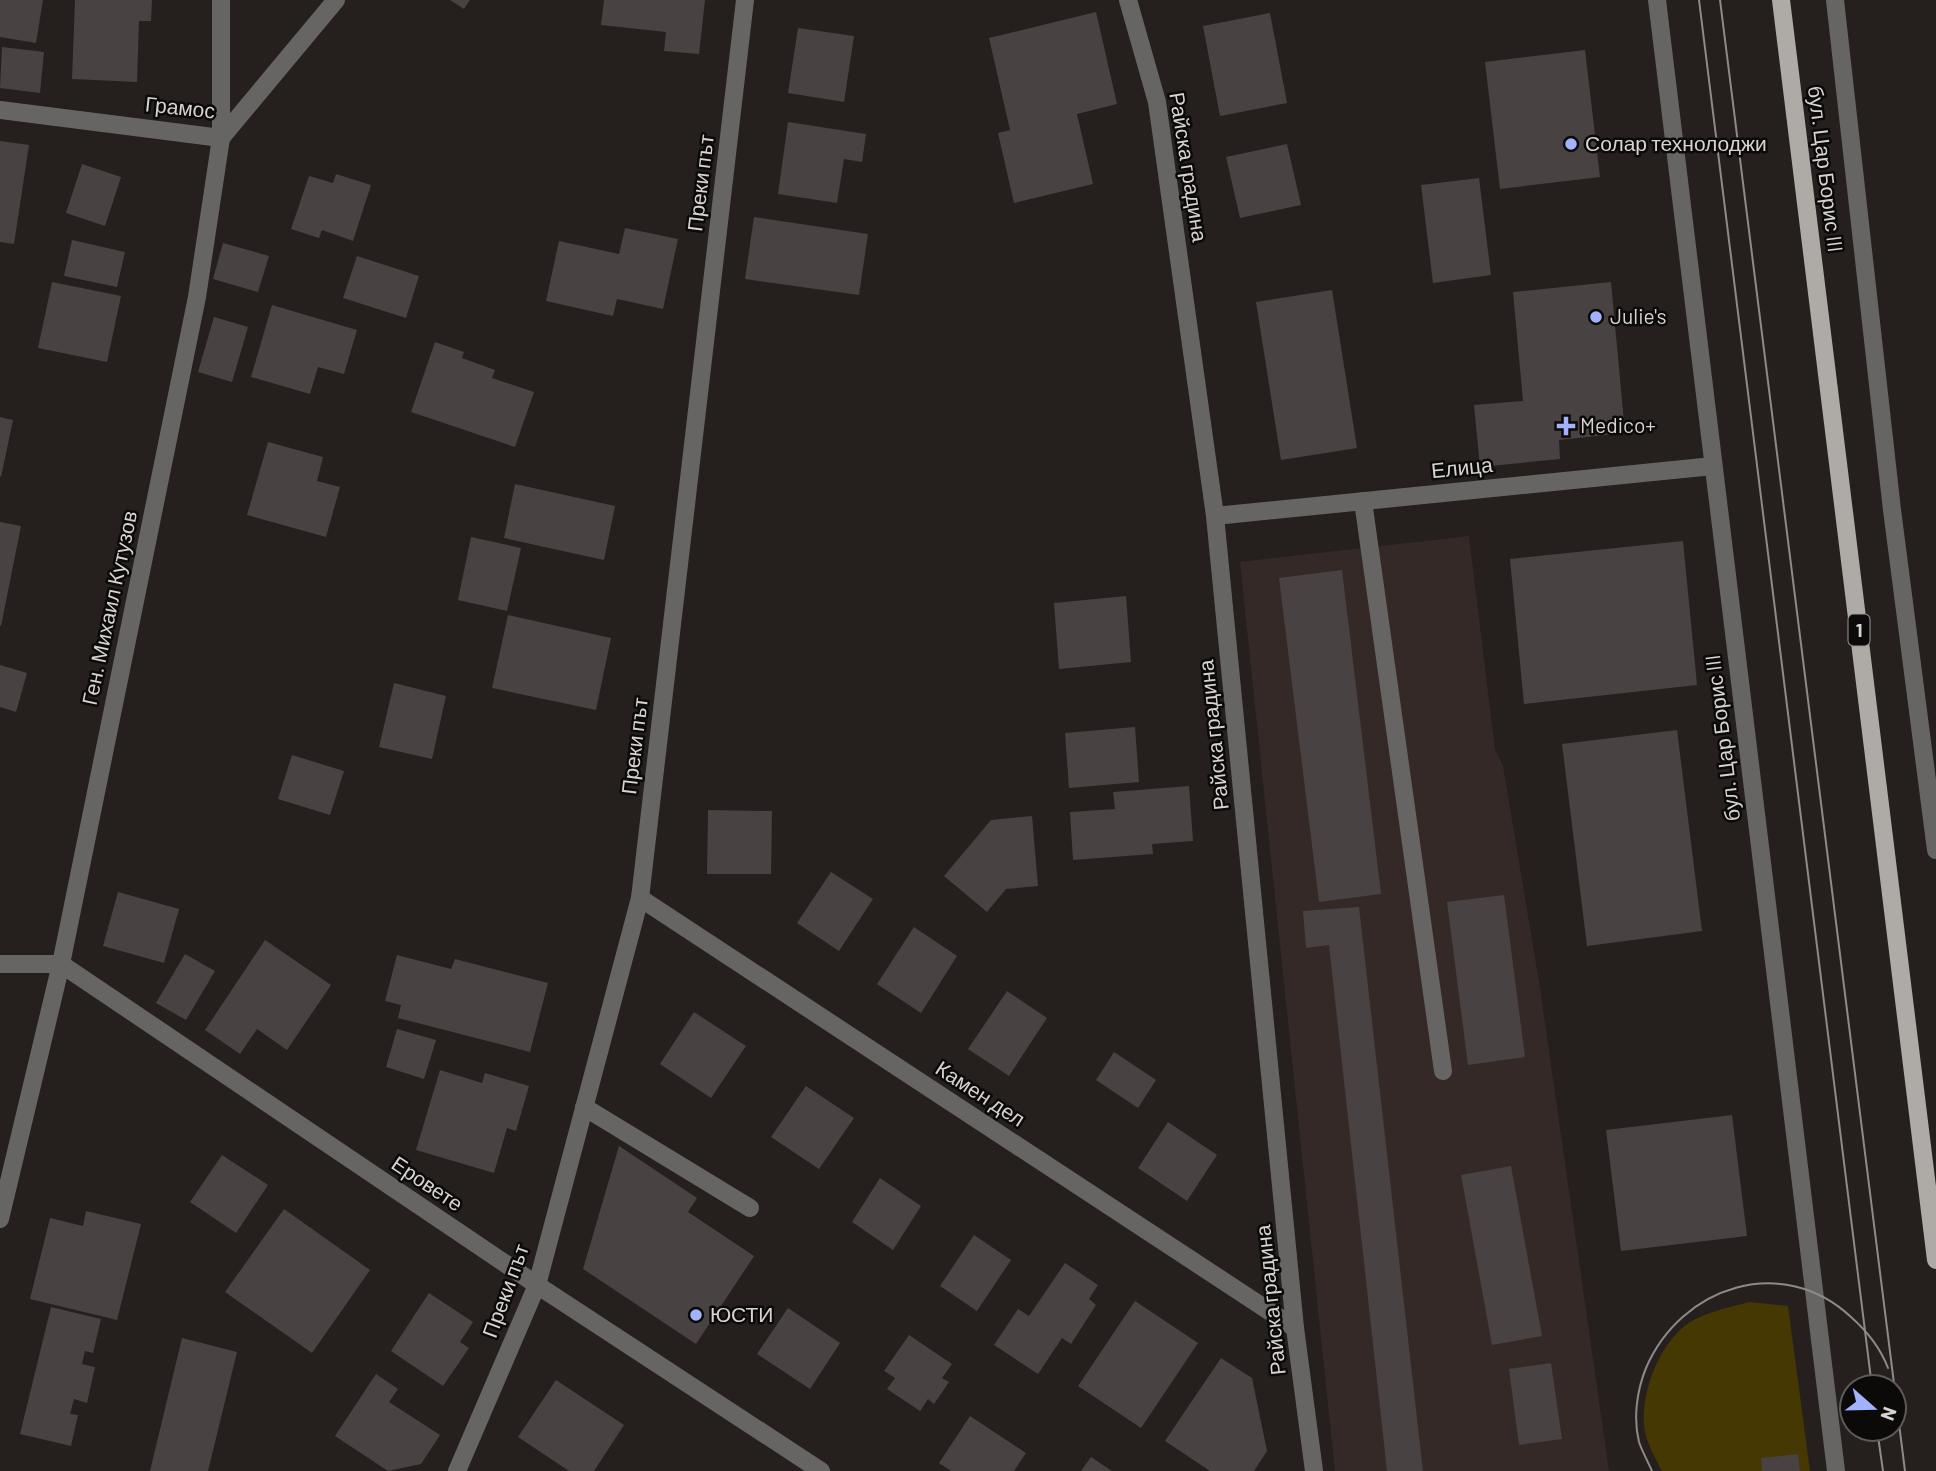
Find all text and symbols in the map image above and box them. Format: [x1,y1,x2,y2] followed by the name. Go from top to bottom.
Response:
[1804,84,1849,253] street label: бул. Цар Борис III
[144,90,216,123] street label: Грамос
[1165,90,1214,244] street label: Райска градина
[1585,130,1767,155] place label: Солар технолоджи
[681,132,718,233] street label: Преки път
[1563,136,1579,152] marker: Солар технолоджи
[1610,303,1667,328] place label: Julie's
[1588,309,1604,325] marker: Julie's
[1580,412,1656,437] place label: Medico+
[1558,418,1574,434] marker: Medico+
[1430,451,1494,482] street label: Елица
[76,508,141,707] street label: Ген. Михаил Кутузов
[1848,614,1870,646] road number: 1
[1699,654,1744,823] street label: бул. Цар Борис III
[1192,658,1233,812] street label: Райска градина
[615,695,652,796] street label: Преки път
[932,1055,1030,1131] street label: Камен дел
[388,1150,468,1216] street label: Еровете
[1249,1223,1290,1377] street label: Райска градина
[476,1240,533,1341] street label: Преки път
[710,1301,773,1326] place label: ЮСТИ
[688,1307,704,1323] marker: ЮСТИ
[1838,1373,1908,1443] north arrow
[1876,1404,1902,1424] text: N

